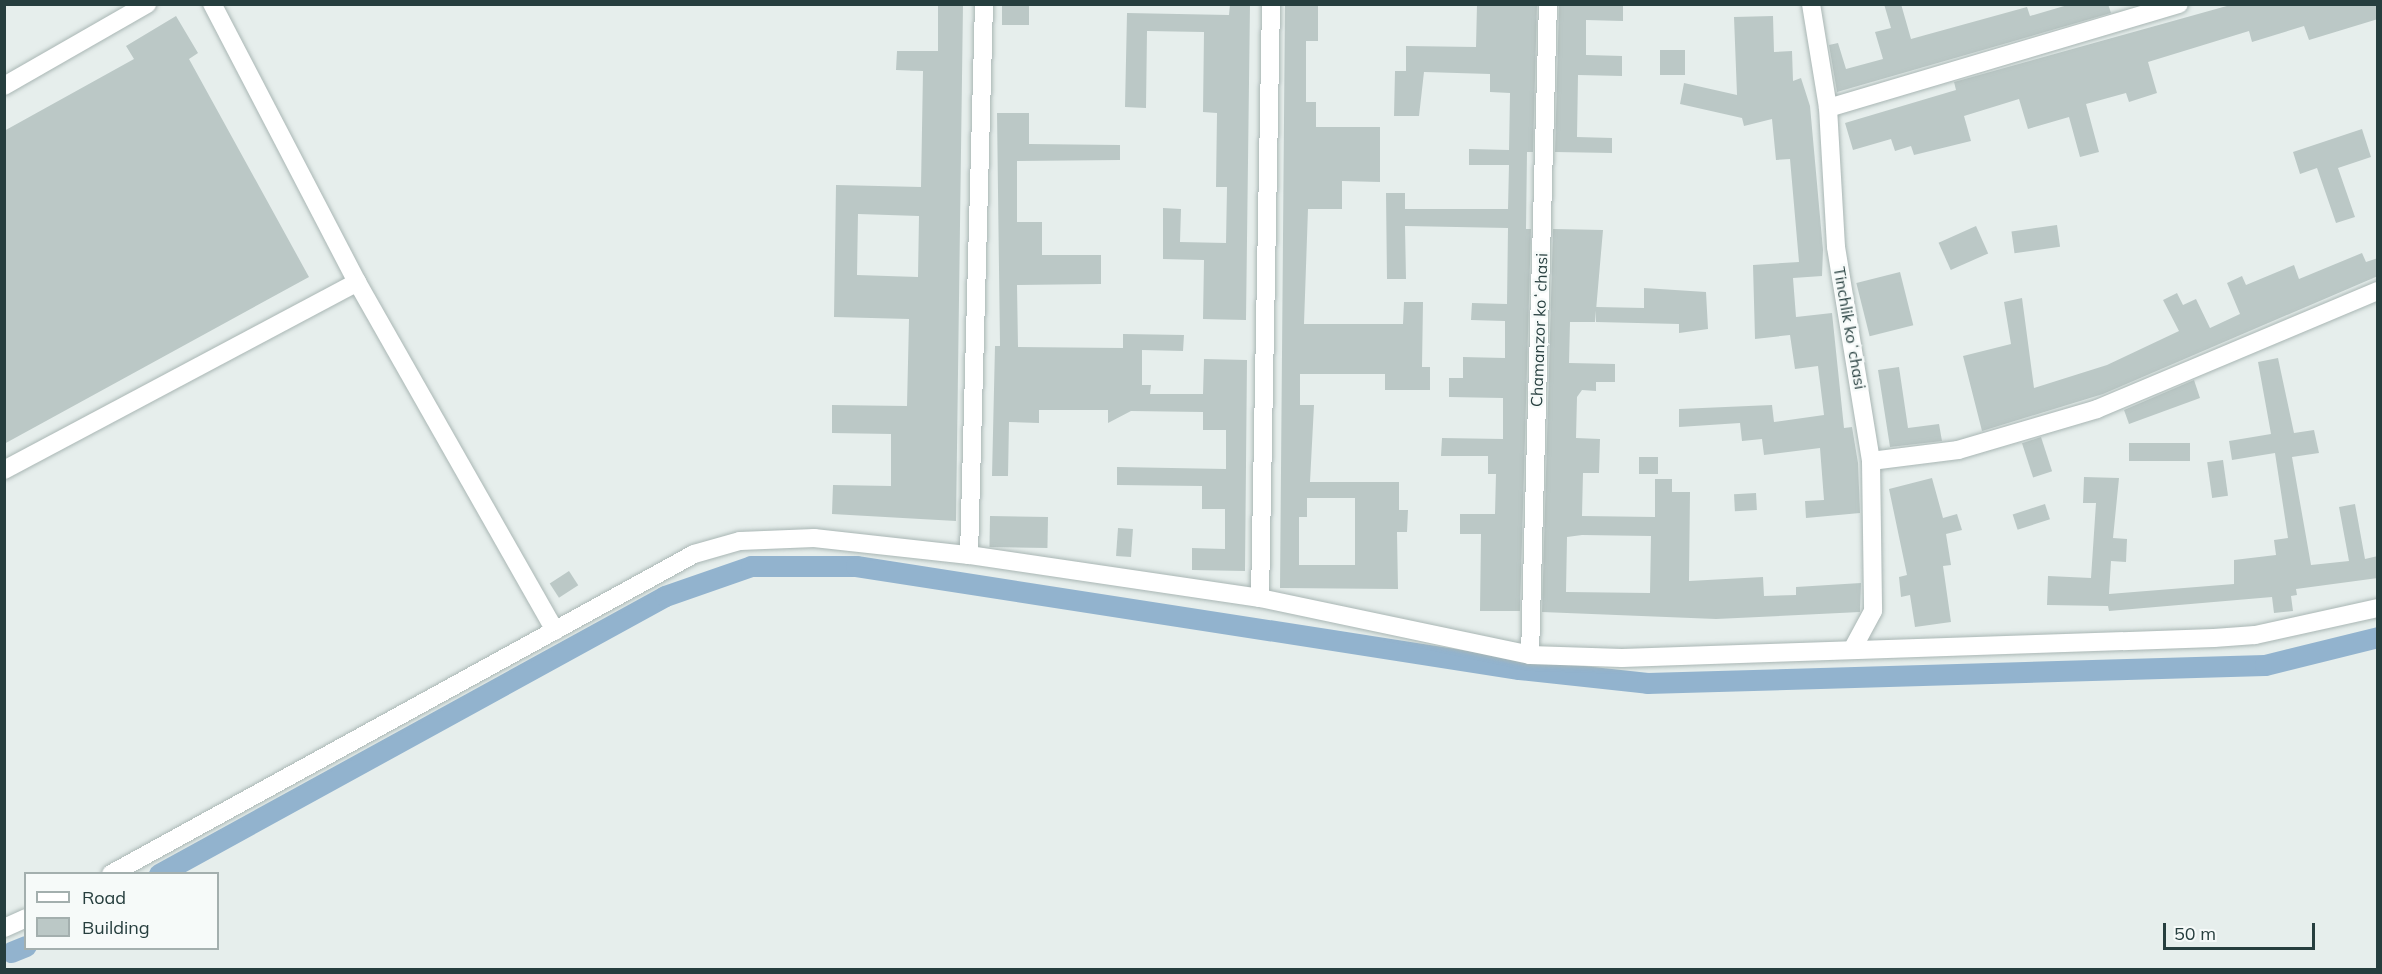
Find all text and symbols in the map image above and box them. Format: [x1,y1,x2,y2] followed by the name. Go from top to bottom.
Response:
[1527,253,1551,407] street label: Chamanzor koʻchasi
[1830,265,1870,391] street label: Tinchlik koʻchasi
[24,872,219,950] legend
[82,886,126,909] text: Road
[2166,911,2318,949] scale bar
[82,916,150,939] text: Building
[2174,922,2216,945] text: 50 m

